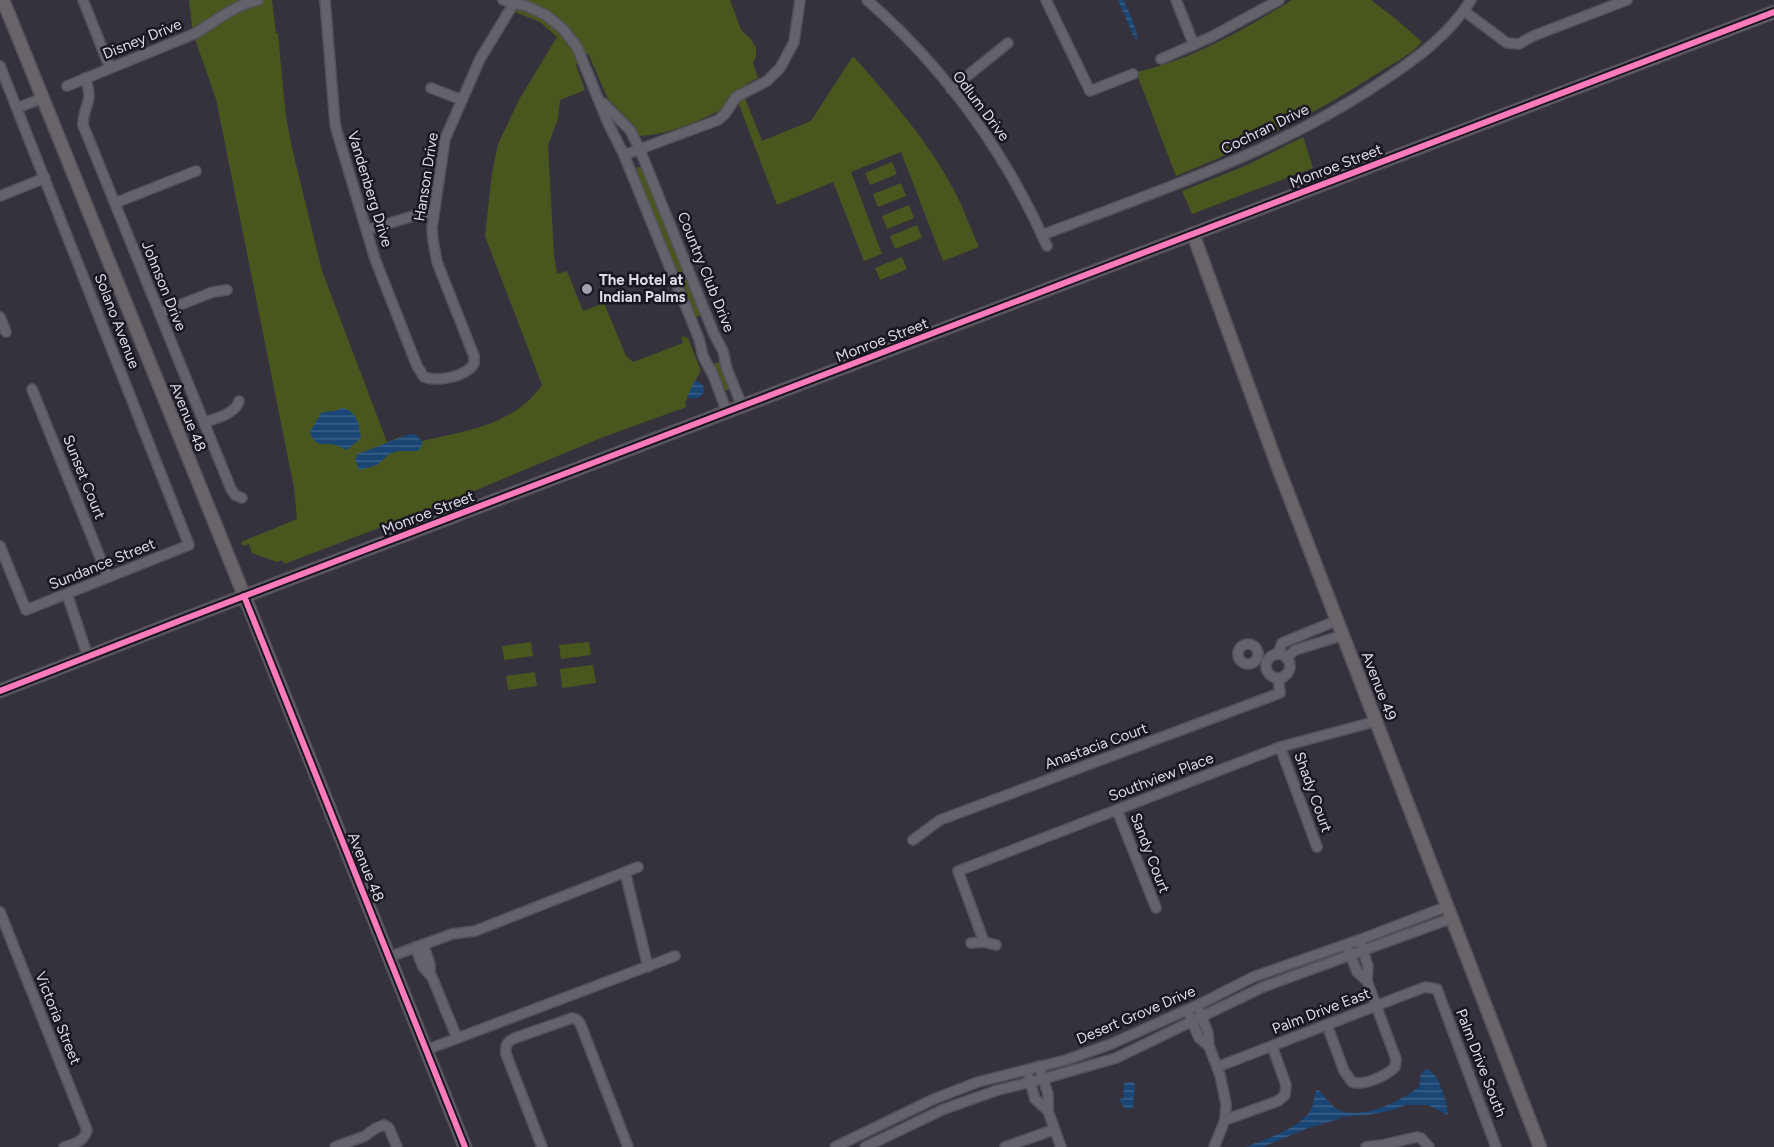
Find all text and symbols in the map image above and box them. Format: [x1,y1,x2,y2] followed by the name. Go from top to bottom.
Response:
[100,15,184,63] street label: Disney Drive
[949,67,1013,145] street label: Odlum Drive
[1218,100,1312,158] street label: Cochran Drive
[344,129,396,249] street label: Vandenberg Drive
[410,131,442,223] street label: Hanson Drive
[1287,140,1385,192] street label: Monroe Street
[674,209,738,335] street label: Country Club Drive
[138,238,190,334] street label: Johnson Drive
[91,271,143,371] street label: Solano Avenue
[599,271,685,306] place label: The Hotel at Indian Palms
[580,282,594,296] marker: The Hotel at Indian Palms
[833,314,931,366] street label: Monroe Street
[166,380,210,454] street label: Avenue 48
[59,432,109,522] street label: Sunset Court
[379,487,477,539] street label: Monroe Street
[46,534,158,593] street label: Sundance Street
[1358,649,1400,723] street label: Avenue 49
[1042,719,1150,773] street label: Anastacia Court
[1106,749,1216,805] street label: Southview Place
[1290,749,1336,835] street label: Shady Court
[1127,810,1174,896] street label: Sandy Court
[344,830,388,904] street label: Avenue 48
[31,969,85,1067] street label: Victoria Street
[1074,982,1198,1048] street label: Desert Grove Drive
[1269,984,1373,1038] street label: Palm Drive East
[1452,1006,1510,1120] street label: Palm Drive South

